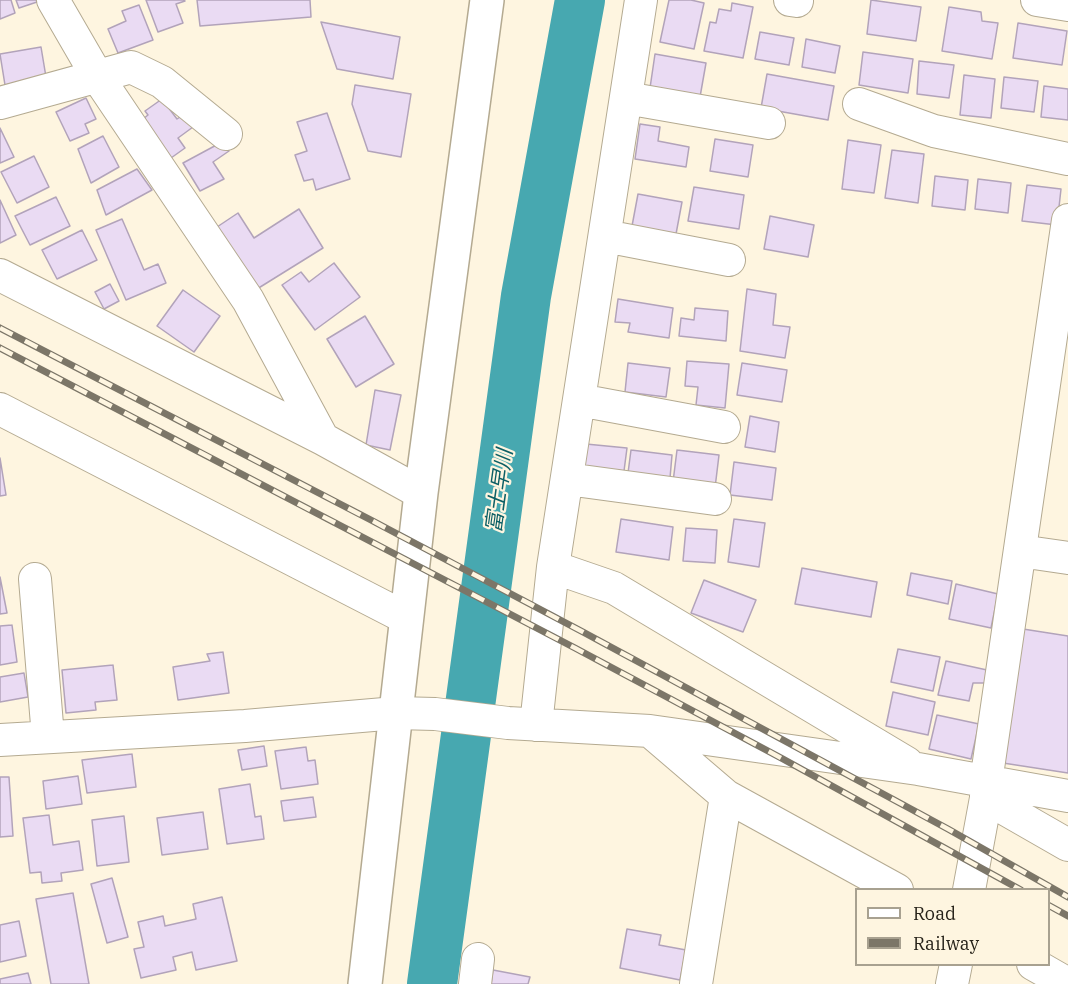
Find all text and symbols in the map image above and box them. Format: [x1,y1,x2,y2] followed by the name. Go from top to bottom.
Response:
[482,448,518,534] water label: 富士早川
[855,888,1050,966] legend
[913,902,956,925] text: Road
[913,932,979,955] text: Railway

